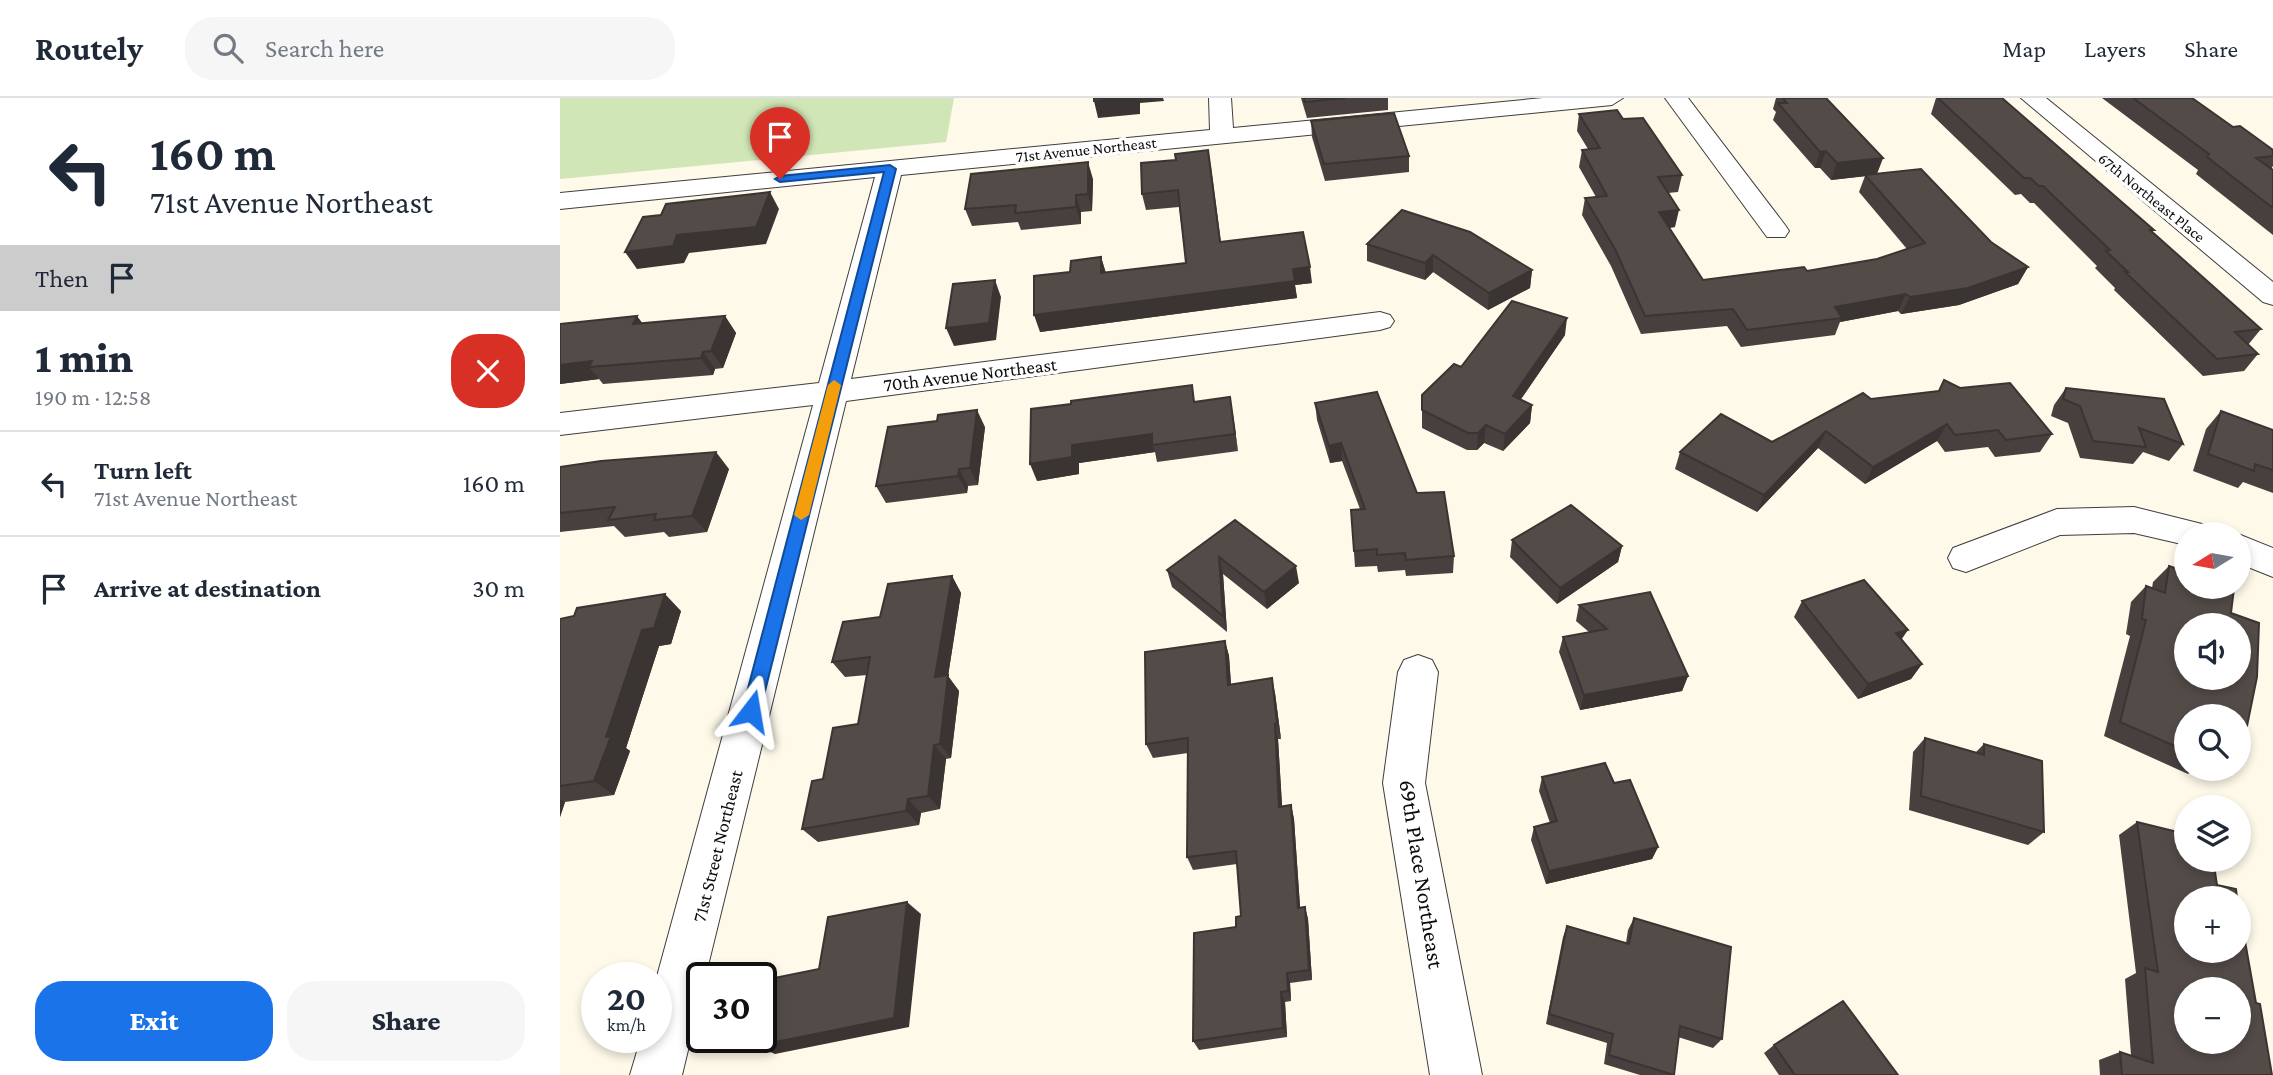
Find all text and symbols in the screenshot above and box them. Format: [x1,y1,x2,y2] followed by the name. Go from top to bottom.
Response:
[185,17,675,80] search box
[209,29,247,67] icon: search
[35,30,143,67] text: Routely
[265,34,384,63] text: Search here
[2002,35,2046,62] text: Map
[2084,35,2146,62] text: Layers
[2184,35,2238,62] text: Share
[750,107,810,179] pin
[761,118,799,156] icon: arrive
[35,126,126,217] icon: left
[150,126,276,181] text: 160 m
[1015,134,1158,165] street label: 71st Avenue Northeast
[2095,149,2208,245] street label: 67th Northeast Place
[150,184,433,220] text: 71st Avenue Northeast
[103,259,141,297] icon: arrive
[35,264,89,293] text: Then
[35,334,133,381] text: 1 min
[451,334,525,408] button: close
[882,353,1059,396] street label: 70th Avenue Northeast
[35,384,151,410] text: 190 m · 12:58
[94,456,192,485] text: Turn left
[35,465,73,503] icon: left
[463,469,525,498] text: 160 m
[94,485,297,511] text: 71st Avenue Northeast
[2174,522,2250,598] north arrow
[2174,522,2251,1054] map controls
[35,570,73,608] icon: arrive
[94,574,321,603] text: Arrive at destination
[472,574,525,603] text: 30 m
[2174,613,2251,690] button: sound
[714,674,788,748] position arrow
[2174,704,2251,781] button: search
[688,767,747,925] street label: 71st Street Northeast
[1394,778,1450,971] street label: 69th Place Northeast
[2174,795,2251,872] button: layers
[2174,886,2251,963] button: +
[686,962,777,1053] speed limit sign: 30
[2174,977,2251,1054] button: −
[607,979,646,1018] text: 20
[35,981,273,1061] button: Exit
[287,981,525,1061] button: Share
[607,1015,646,1035] text: km/h

